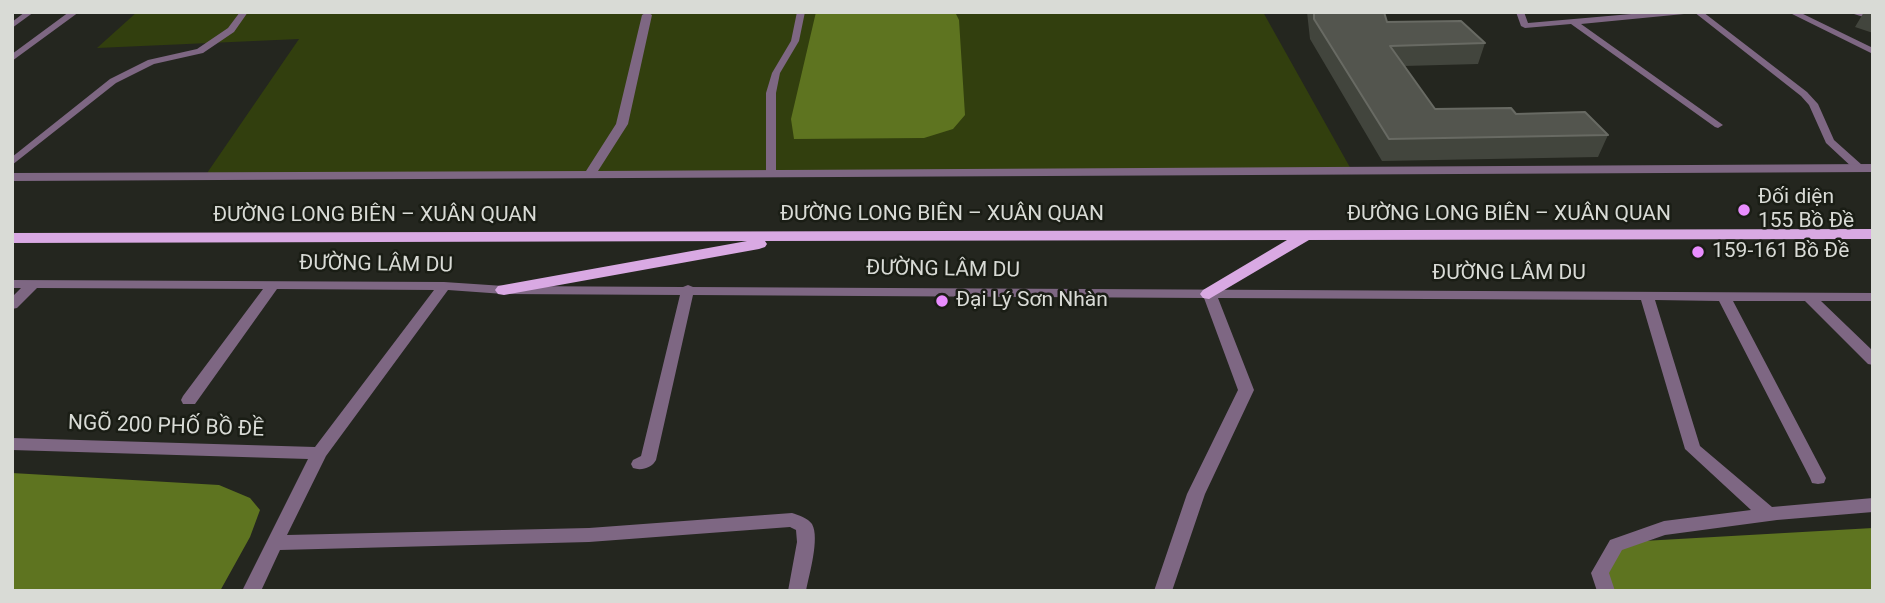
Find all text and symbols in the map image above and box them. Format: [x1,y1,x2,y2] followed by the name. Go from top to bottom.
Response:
[1758,185,1854,235] place label: Đối diện 155 Bồ Đề
[780,202,1104,228] street label: ĐƯỜNG LONG BIÊN – XUÂN QUAN
[1347,202,1671,228] street label: ĐƯỜNG LONG BIÊN – XUÂN QUAN
[1736,202,1752,218] marker: Đối diện 155 Bồ Đề
[213,203,537,229] street label: ĐƯỜNG LONG BIÊN – XUÂN QUAN
[1712,239,1849,265] place label: 159-161 Bồ Đề
[1690,244,1706,260] marker: 159-161 Bồ Đề
[299,251,453,279] street label: ĐƯỜNG LÂM DU
[866,256,1020,284] street label: ĐƯỜNG LÂM DU
[1432,261,1586,287] street label: ĐƯỜNG LÂM DU
[956,288,1108,314] place label: Đại Lý Sơn Nhàn
[934,293,950,309] marker: Đại Lý Sơn Nhàn
[68,411,264,443] street label: NGÕ 200 PHỐ BỒ ĐỀ

